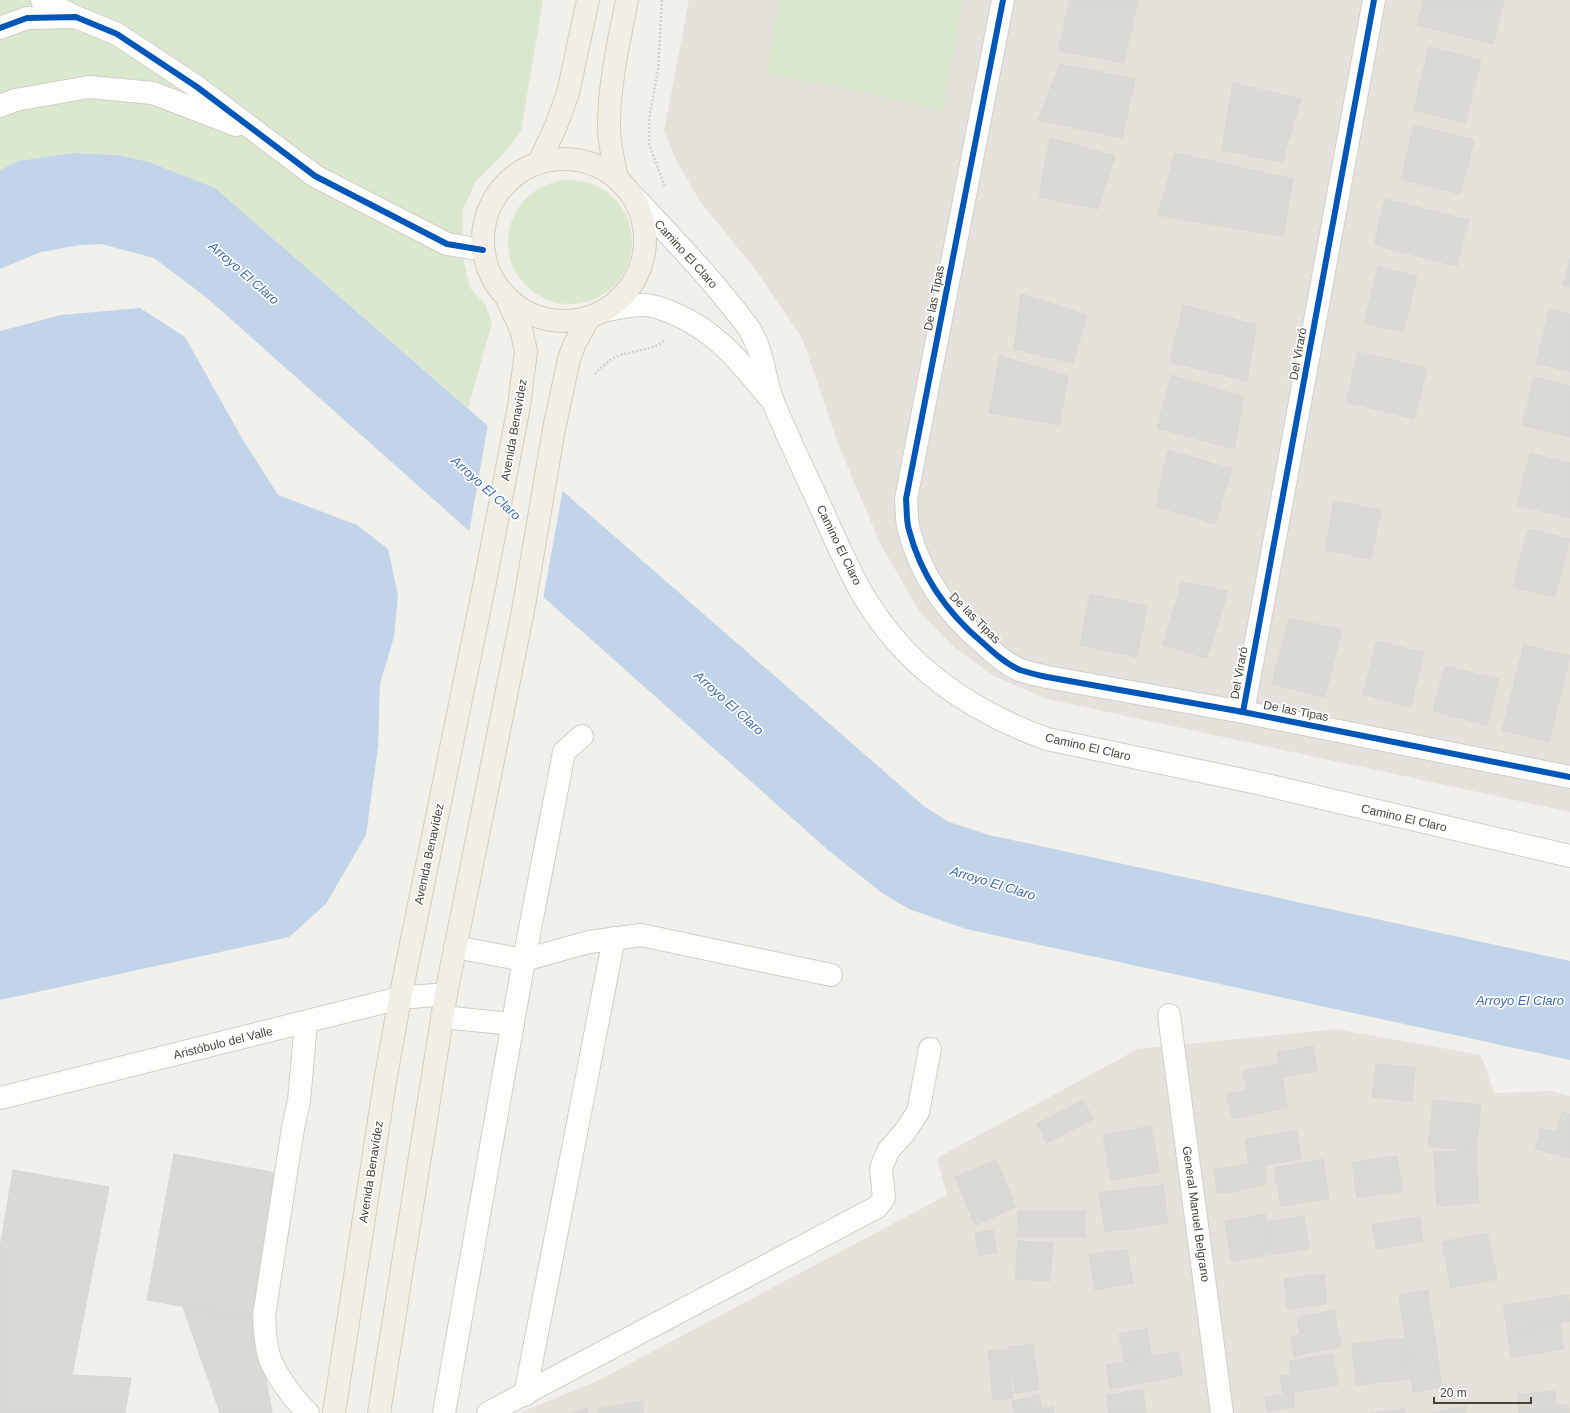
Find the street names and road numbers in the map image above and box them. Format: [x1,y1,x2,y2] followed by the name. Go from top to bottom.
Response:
[652,217,721,291] street label: Camino El Claro
[921,264,947,332] street label: De las Tipas
[1286,326,1310,381] street label: Del Viraró
[498,378,530,482] street label: Avenida Benavídez
[814,503,865,588] street label: Camino El Claro
[947,590,1003,646] street label: De las Tipas
[1227,645,1251,700] street label: Del Viraró
[1262,698,1330,724] street label: De las Tipas
[1044,730,1132,764] street label: Camino El Claro
[1360,801,1448,835] street label: Camino El Claro
[411,802,447,906] street label: Avenida Benavídez
[172,1024,274,1062] street label: Aristóbulo del Valle
[356,1120,386,1224] street label: Avenida Benavídez
[1180,1145,1212,1283] street label: General Manuel Belgrano

